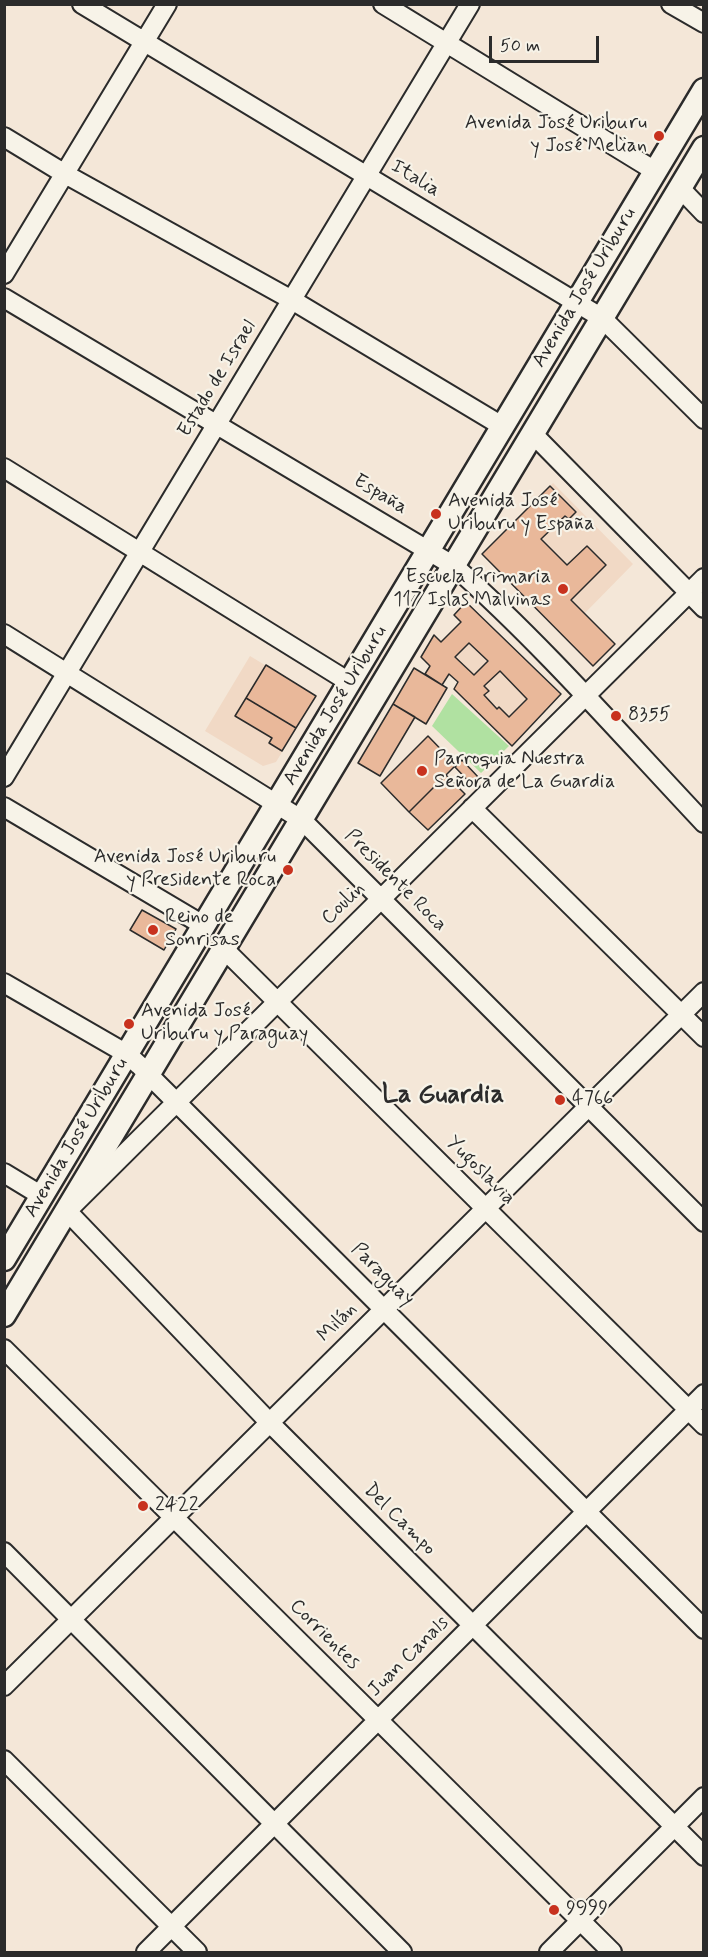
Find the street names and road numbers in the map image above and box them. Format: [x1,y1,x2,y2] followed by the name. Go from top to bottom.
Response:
[386,155,444,203] street label: Italia
[528,204,642,372] street label: Avenida José Uriburu
[174,316,262,442] street label: Estado de Israel
[349,470,411,520] street label: España
[279,622,393,790] street label: Avenida José Uriburu
[339,825,451,937] street label: Presidente Roca
[317,877,371,931] street label: Coulin
[20,1054,134,1222] street label: Avenida José Uriburu
[440,1131,520,1211] street label: Yugoslavia
[345,1238,419,1312] street label: Paraguay
[313,1298,363,1348] street label: Milán
[358,1479,440,1561] street label: Del Campo
[284,1595,364,1675] street label: Corrientes
[363,1611,455,1703] street label: Juan Canals

